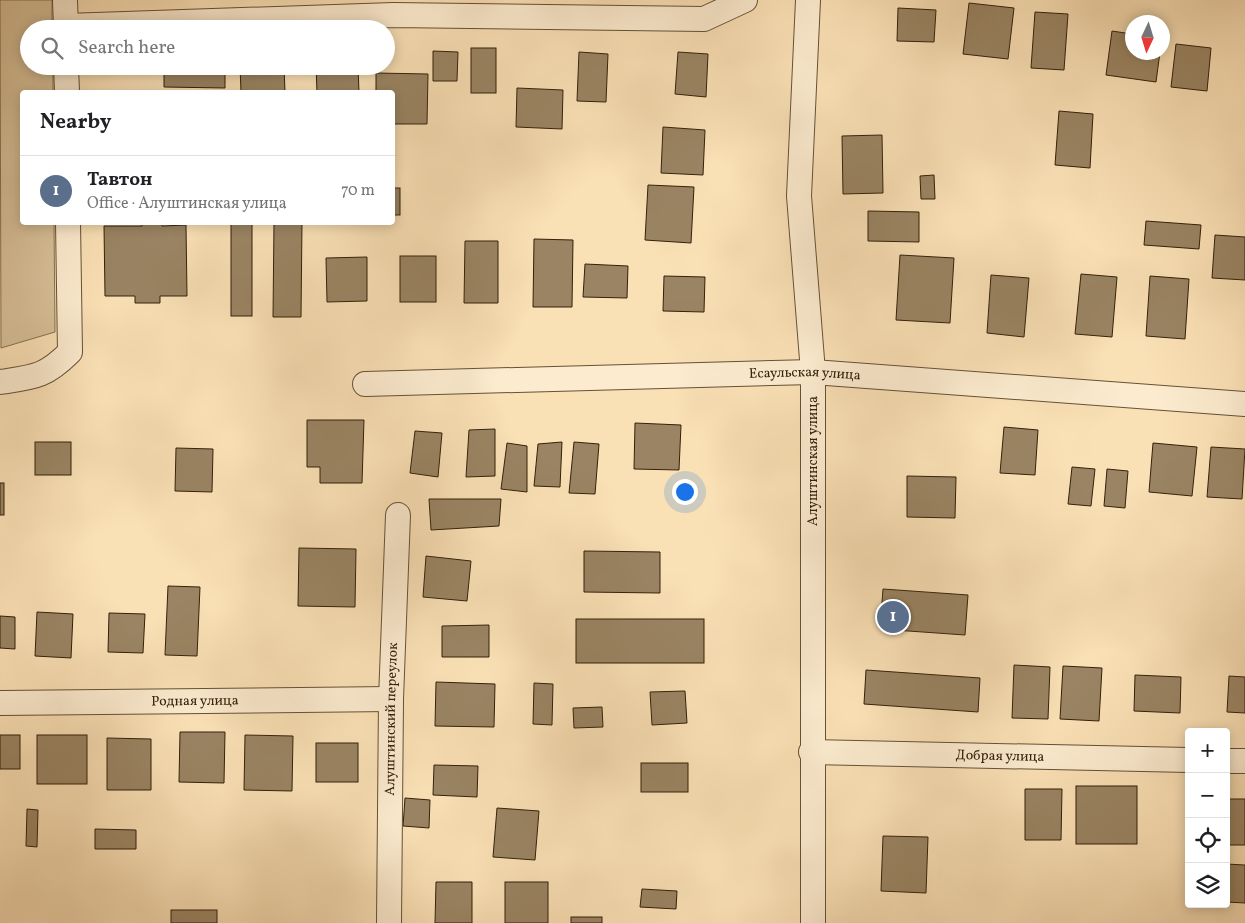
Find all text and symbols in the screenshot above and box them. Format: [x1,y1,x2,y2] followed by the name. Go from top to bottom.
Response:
[1125,15,1170,60] north arrow
[20,20,395,75] search box
[38,34,66,62] icon: search
[78,35,175,61] text: Search here
[40,108,111,137] text: Nearby
[87,167,152,193] text: Тавтон
[53,180,59,202] text: 1
[341,180,375,202] text: 70 m
[87,193,287,215] text: Office · Алуштинская улица
[749,362,861,385] street label: Есаульская улица
[804,396,823,526] street label: Алуштинская улица
[672,479,698,505] your location
[877,598,909,636] pin: 1
[381,642,403,796] street label: Алуштинский переулок
[151,691,239,711] street label: Родная улица
[1185,728,1230,908] map controls
[1185,728,1230,773] button: +
[955,746,1045,766] street label: Добрая улица
[1185,773,1230,818] button: −
[1185,818,1230,863] button: locate
[1185,863,1230,908] button: layers

